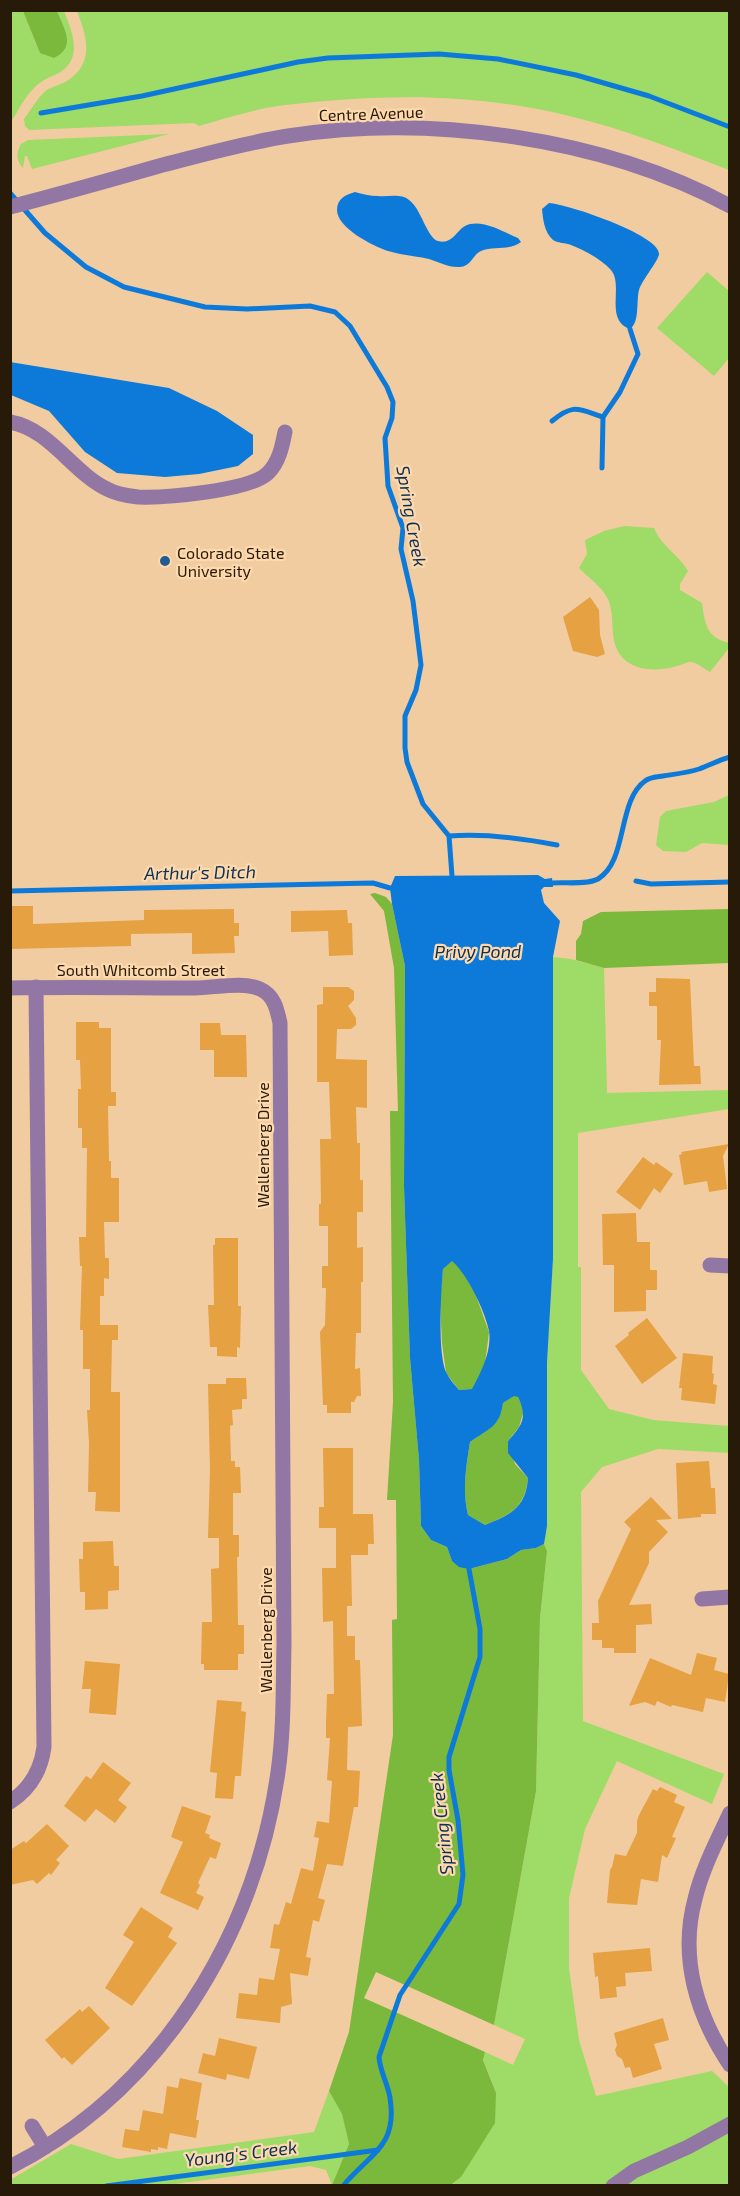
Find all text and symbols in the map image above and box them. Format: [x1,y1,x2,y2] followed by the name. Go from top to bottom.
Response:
[318,102,424,124] street label: Centre Avenue
[392,464,432,568] water label: Spring Creek
[177,543,285,580] place label: Colorado State University
[158,554,172,568] marker: Colorado State University
[143,860,256,884] water label: Arthur's Ditch
[435,940,521,962] water label: Privy Pond
[57,960,225,979] street label: South Whitcomb Street
[253,1082,272,1208] street label: Wallenberg Drive
[256,1567,275,1693] street label: Wallenberg Drive
[425,1772,457,1876] water label: Spring Creek
[184,2135,298,2171] water label: Young's Creek

